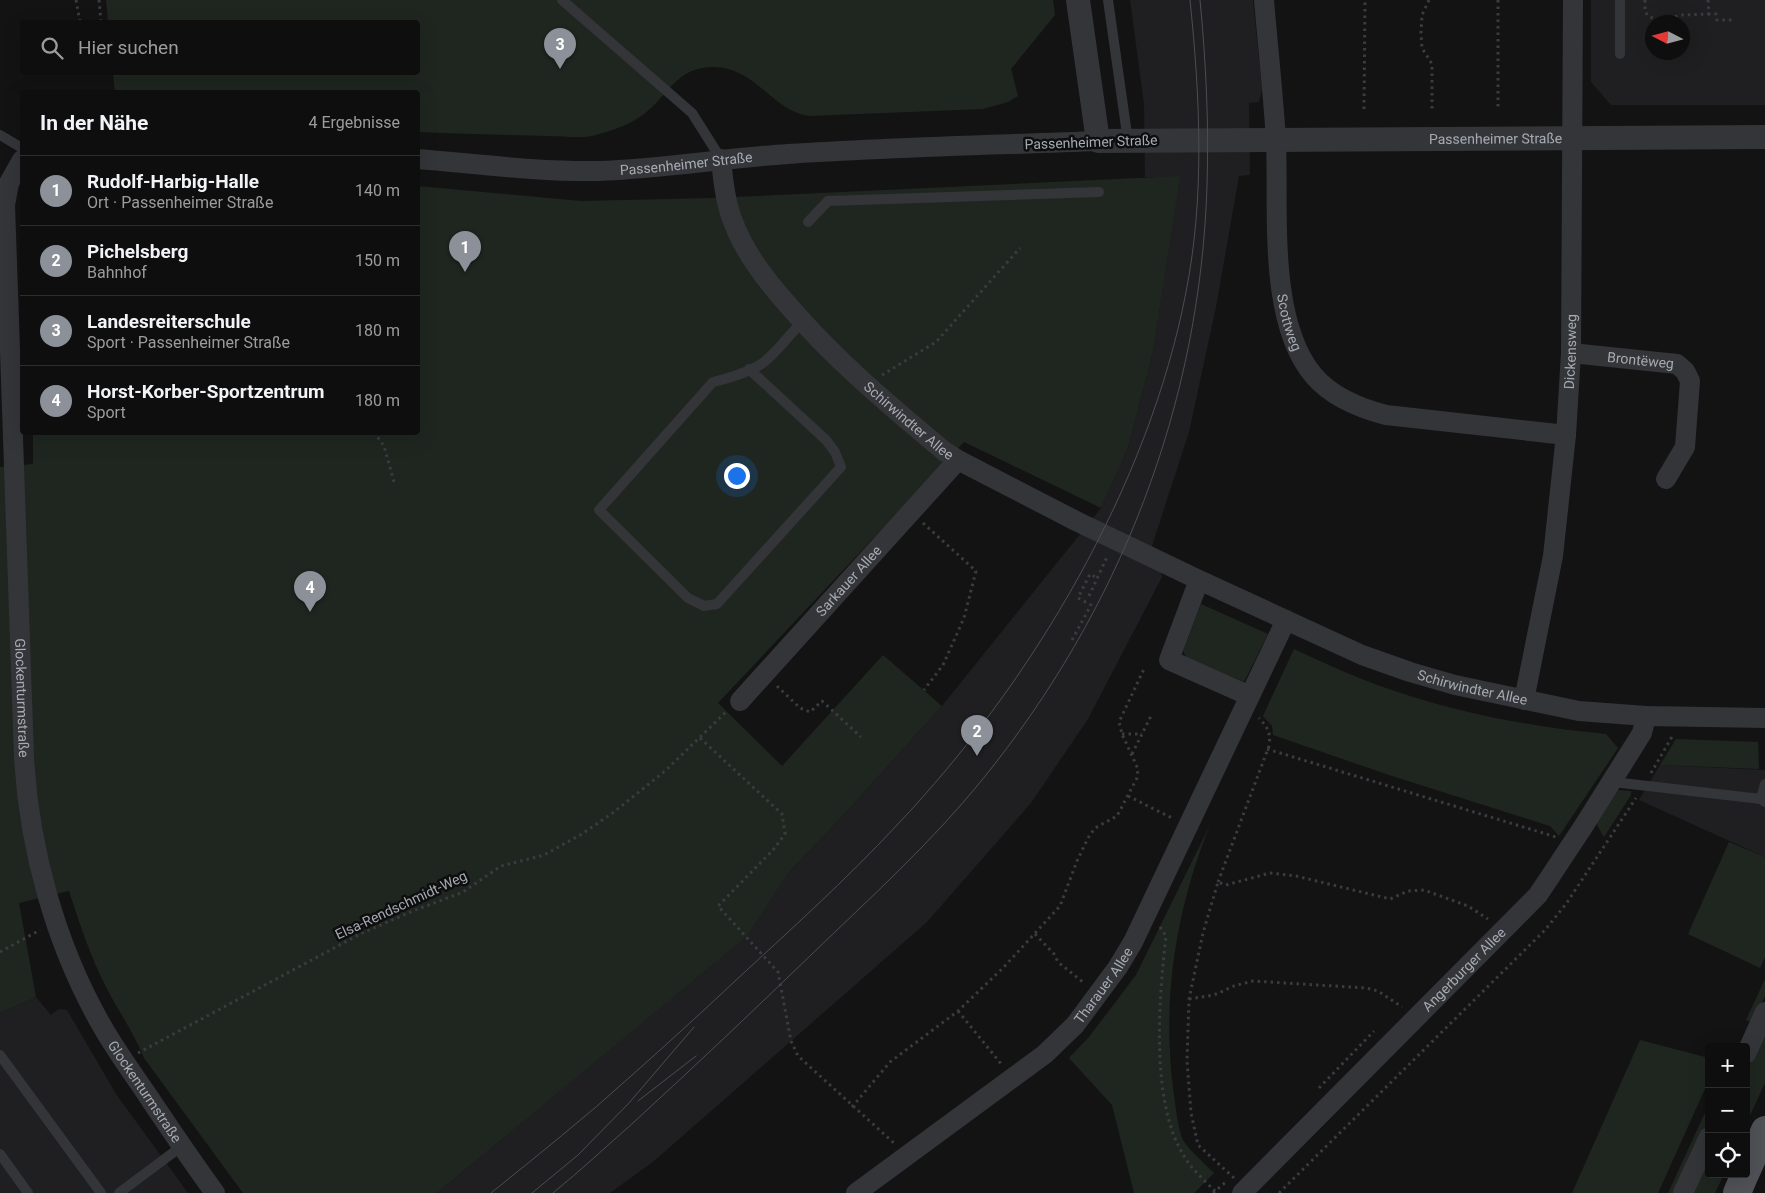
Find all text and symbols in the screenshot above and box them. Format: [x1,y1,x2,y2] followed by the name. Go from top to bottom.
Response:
[1645,15,1690,60] north arrow
[20,20,420,75] search box
[544,28,576,69] pin: 3
[38,34,66,62] icon: search
[78,36,179,59] text: Hier suchen
[40,111,148,135] text: In der Nähe
[308,113,400,132] text: 4 Ergebnisse
[1429,130,1562,147] street label: Passenheimer Straße
[1024,132,1158,152] street label: Passenheimer Straße
[619,149,753,178] street label: Passenheimer Straße
[87,170,259,193] text: Rudolf-Harbig-Halle
[51,181,61,200] text: 1
[355,181,400,200] text: 140 m
[87,193,273,212] text: Ort · Passenheimer Straße
[449,231,481,272] pin: 1
[87,240,188,263] text: Pichelsberg
[51,251,61,270] text: 2
[355,251,400,270] text: 150 m
[87,263,147,282] text: Bahnhof
[1274,293,1305,353] street label: Scottweg
[87,310,251,333] text: Landesreiterschule
[1561,314,1579,390] street label: Dickensweg
[51,321,61,340] text: 3
[355,321,400,340] text: 180 m
[87,333,290,352] text: Sport · Passenheimer Straße
[1607,349,1675,372] street label: Brontëweg
[861,378,957,463] street label: Schirwindter Allee
[87,380,325,403] text: Horst-Korber-Sportzentrum
[51,391,61,410] text: 4
[355,391,400,410] text: 180 m
[87,403,126,422] text: Sport
[724,463,750,489] your location
[813,542,885,619] street label: Sarkauer Allee
[294,571,326,612] pin: 4
[12,638,32,758] street label: Glockenturmstraße
[1416,667,1529,708] street label: Schirwindter Allee
[961,715,993,756] pin: 2
[333,867,469,943] street label: Elsa-Rendschmidt-Weg
[1419,924,1509,1015] street label: Angerburger Allee
[1071,944,1136,1027] street label: Tharauer Allee
[105,1038,185,1145] street label: Glockenturmstraße
[1705,1043,1750,1178] map controls
[1705,1043,1750,1088] button: +
[1705,1088,1750,1133] button: −
[1705,1133,1750,1178] button: locate

